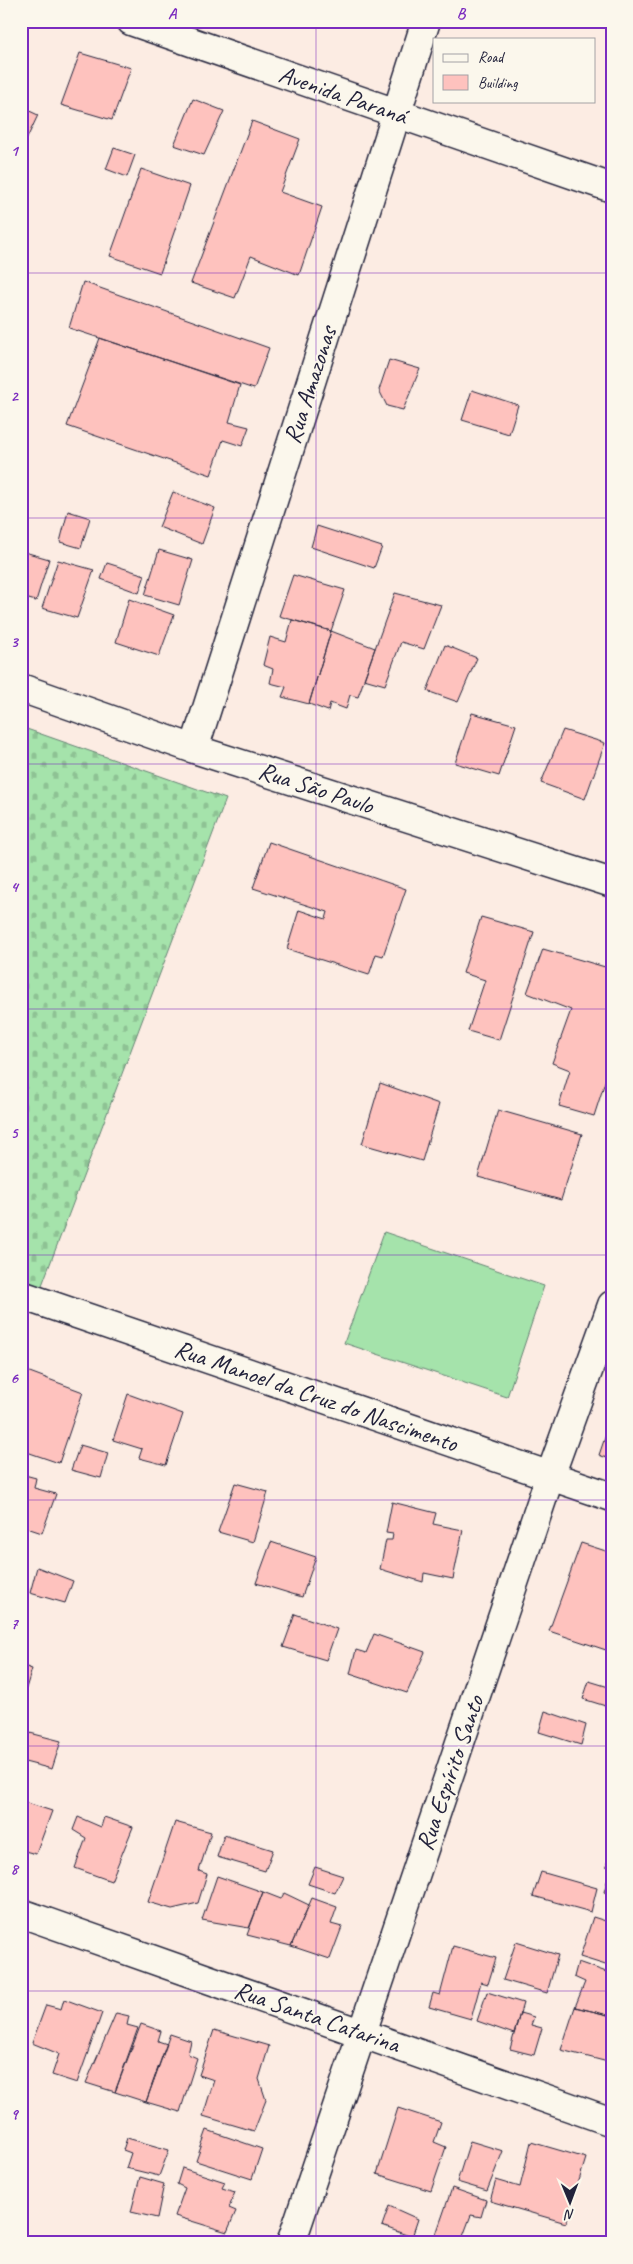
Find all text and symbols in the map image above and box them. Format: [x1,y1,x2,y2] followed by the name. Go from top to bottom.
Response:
[168,4,178,24] text: A
[457,4,467,24] text: B
[433,38,596,102] legend
[478,48,505,67] text: Road
[275,58,413,133] street label: Avenida Paraná
[478,74,518,93] text: Building
[10,141,19,161] text: 1
[276,320,345,448] street label: Rua Amazonas
[10,386,19,406] text: 2
[10,632,19,652] text: 3
[255,754,378,822] street label: Rua São Paulo
[10,877,19,897] text: 4
[11,1123,20,1143] text: 5
[170,1332,463,1460] street label: Rua Manoel da Cruz do Nascimento
[10,1368,19,1388] text: 6
[10,1614,19,1634] text: 7
[409,1690,492,1855] street label: Rua Espírito Santo
[10,1859,19,1879] text: 8
[230,1974,406,2061] street label: Rua Santa Catarina
[10,2104,19,2124] text: 9
[546,2176,596,2226] north arrow
[563,2206,575,2223] text: N

